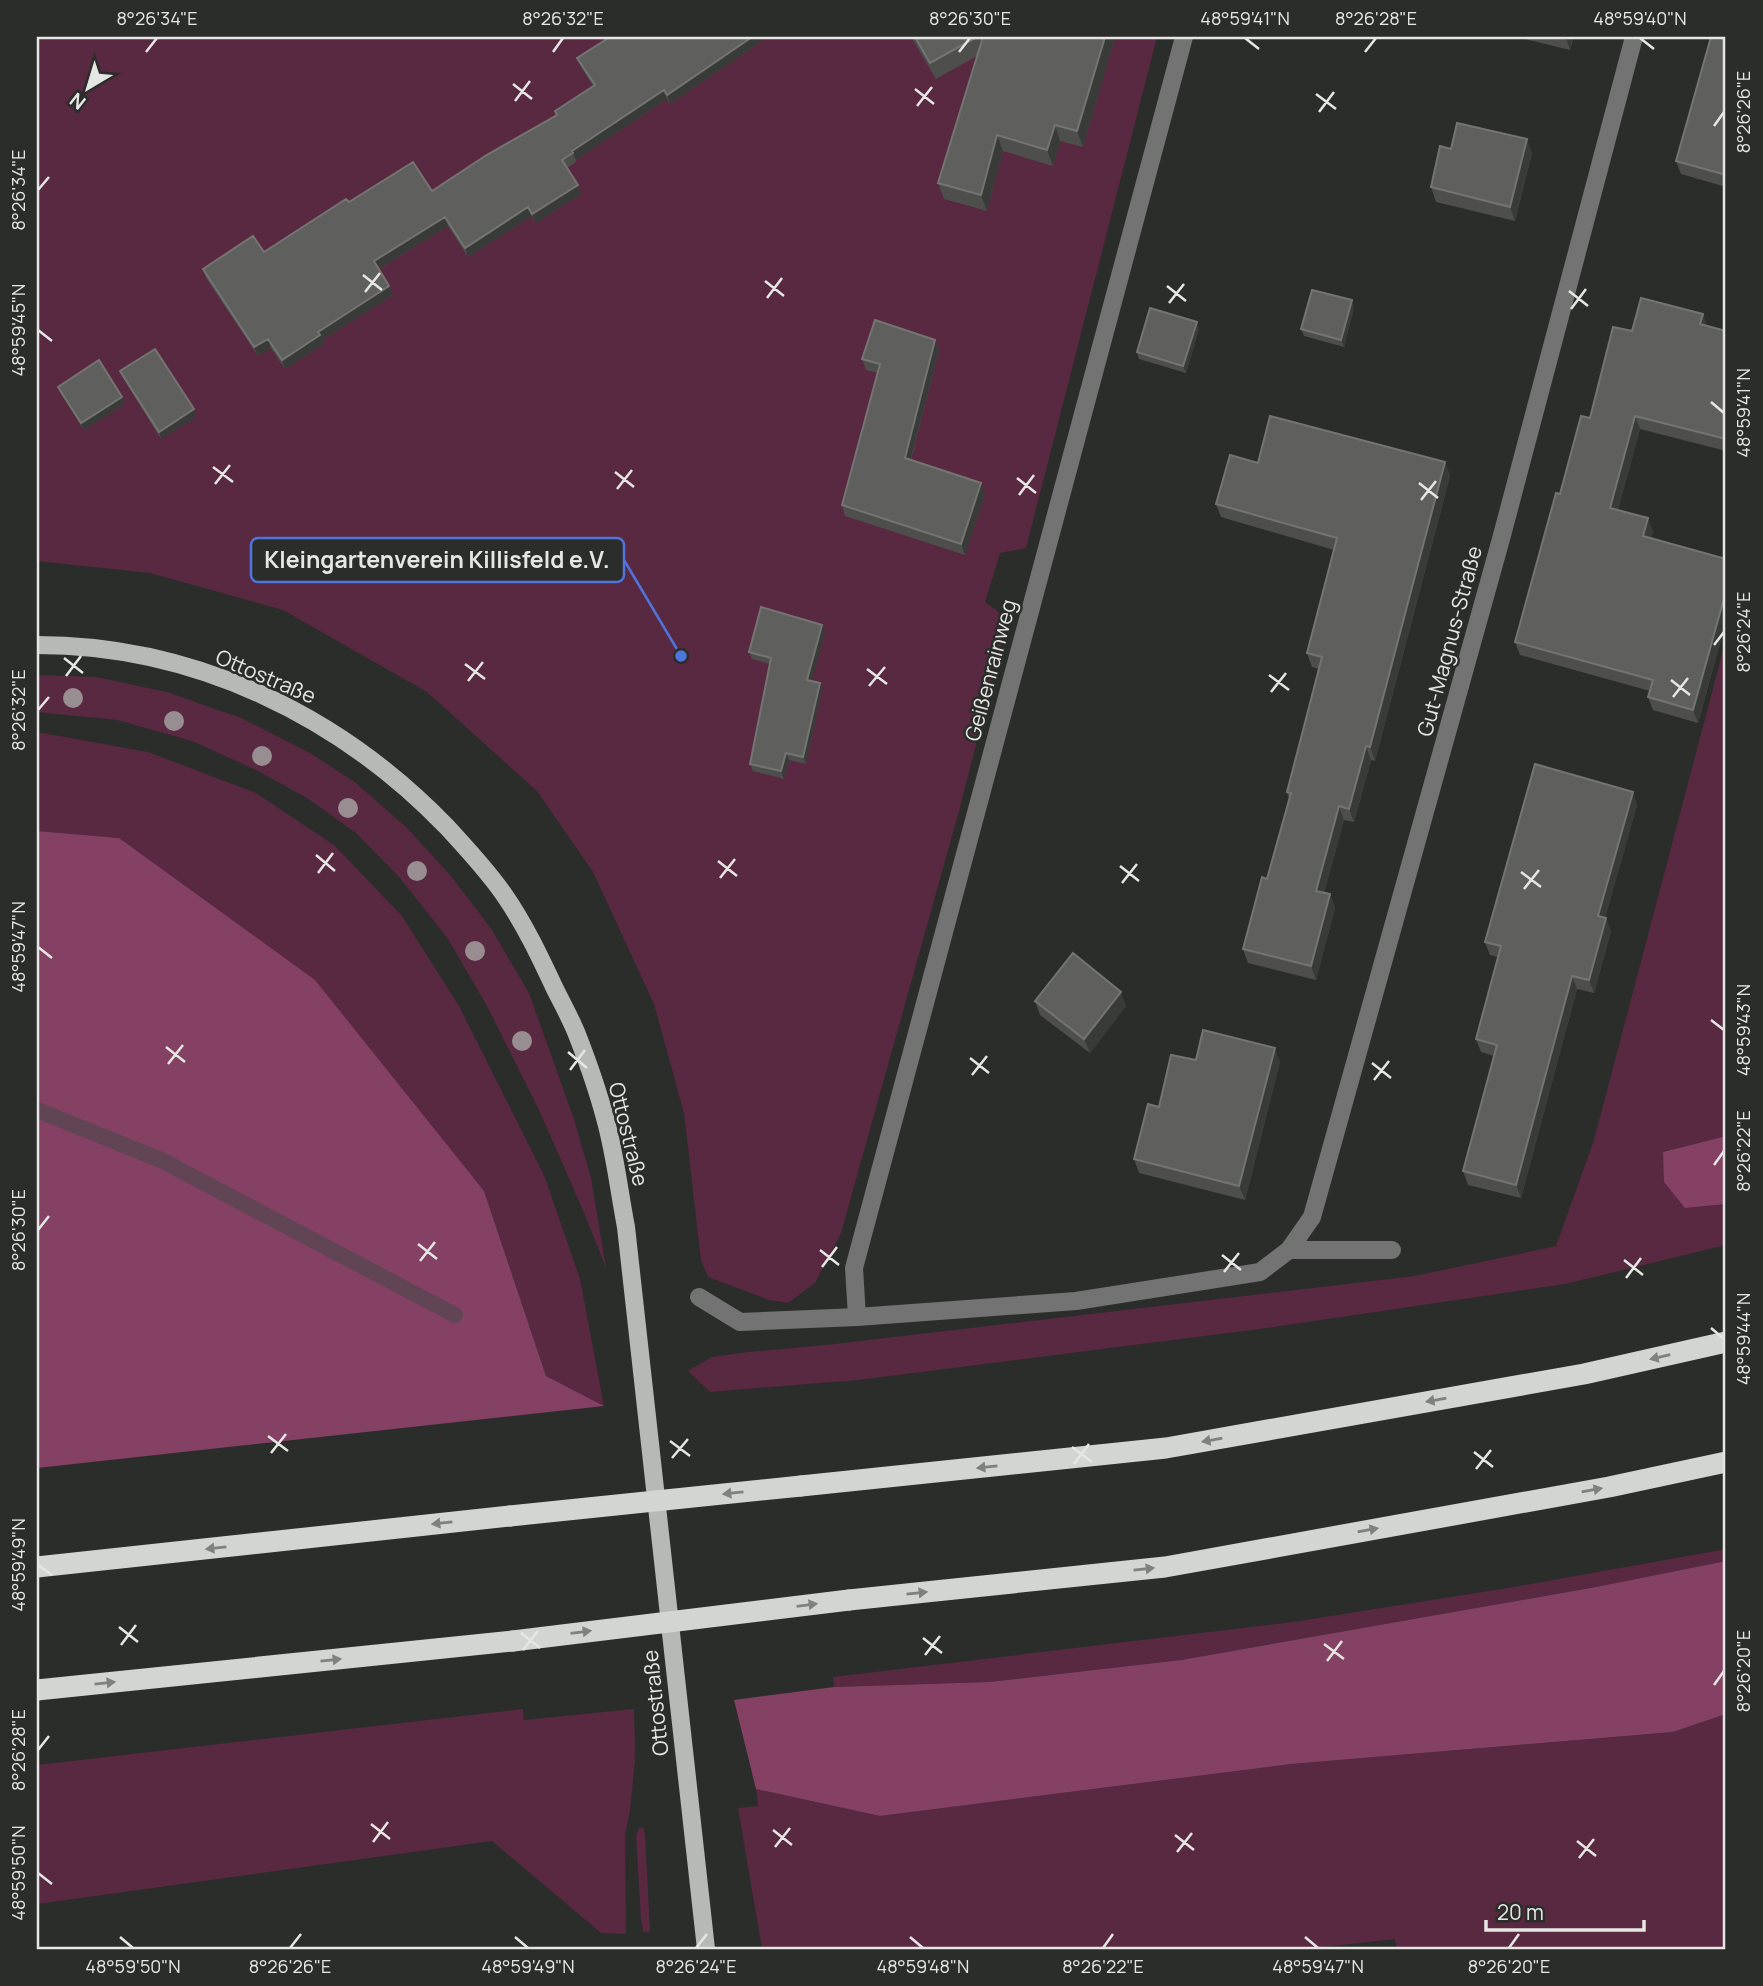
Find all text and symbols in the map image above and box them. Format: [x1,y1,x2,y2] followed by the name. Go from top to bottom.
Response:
[116,6,198,30] text: 8°26'34"E
[522,6,604,30] text: 8°26'32"E
[929,6,1011,30] text: 8°26'30"E
[1200,6,1290,30] text: 48°59'41"N
[1335,6,1417,30] text: 8°26'28"E
[1593,6,1687,30] text: 48°59'40"N
[52,52,122,122] north arrow
[1731,71,1755,153] text: 8°26'26"E
[64,87,91,116] text: N
[6,149,30,231] text: 8°26'34"E
[6,284,30,376] text: 48°59'45"N
[1731,368,1755,458] text: 48°59'41"N
[251,538,624,582] callout: Kleingartenverein Killisfeld e.V.
[264,543,610,575] text: Kleingartenverein Killisfeld e.V.
[1410,543,1488,739] street label: Gut-Magnus-Straße
[1731,591,1755,673] text: 8°26'24"E
[958,596,1022,744] street label: Geißenrainweg
[212,642,320,710] street label: Ottostraße
[6,669,30,751] text: 8°26'32"E
[6,901,30,993] text: 48°59'47"N
[1731,984,1755,1076] text: 48°59'43"N
[603,1079,655,1189] street label: Ottostraße
[1731,1110,1755,1192] text: 8°26'22"E
[6,1189,30,1271] text: 8°26'30"E
[1731,1293,1755,1385] text: 48°59'44"N
[1649,1352,1671,1363] one-way arrow
[1425,1395,1447,1406] one-way arrow
[1201,1435,1223,1446] one-way arrow
[975,1462,997,1473] one-way arrow
[1581,1485,1603,1496] one-way arrow
[722,1488,744,1499] one-way arrow
[6,1518,30,1612] text: 48°59'49"N
[431,1518,453,1529] one-way arrow
[1357,1525,1379,1536] one-way arrow
[205,1543,227,1554] one-way arrow
[1133,1563,1155,1574] one-way arrow
[907,1587,929,1598] one-way arrow
[796,1600,818,1611] one-way arrow
[570,1627,592,1638] one-way arrow
[1731,1630,1755,1712] text: 8°26'20"E
[636,1649,674,1757] street label: Ottostraße
[320,1654,342,1665] one-way arrow
[94,1678,116,1689] one-way arrow
[6,1709,30,1791] text: 8°26'28"E
[6,1825,30,1921] text: 48°59'50"N
[1486,1888,1644,1932] scale bar
[1497,1898,1544,1926] text: 20 m
[85,1954,181,1978] text: 48°59'50"N
[249,1954,331,1978] text: 8°26'26"E
[481,1954,575,1978] text: 48°59'49"N
[655,1954,737,1978] text: 8°26'24"E
[877,1954,969,1978] text: 48°59'48"N
[1062,1954,1144,1978] text: 8°26'22"E
[1272,1954,1364,1978] text: 48°59'47"N
[1468,1954,1550,1978] text: 8°26'20"E

